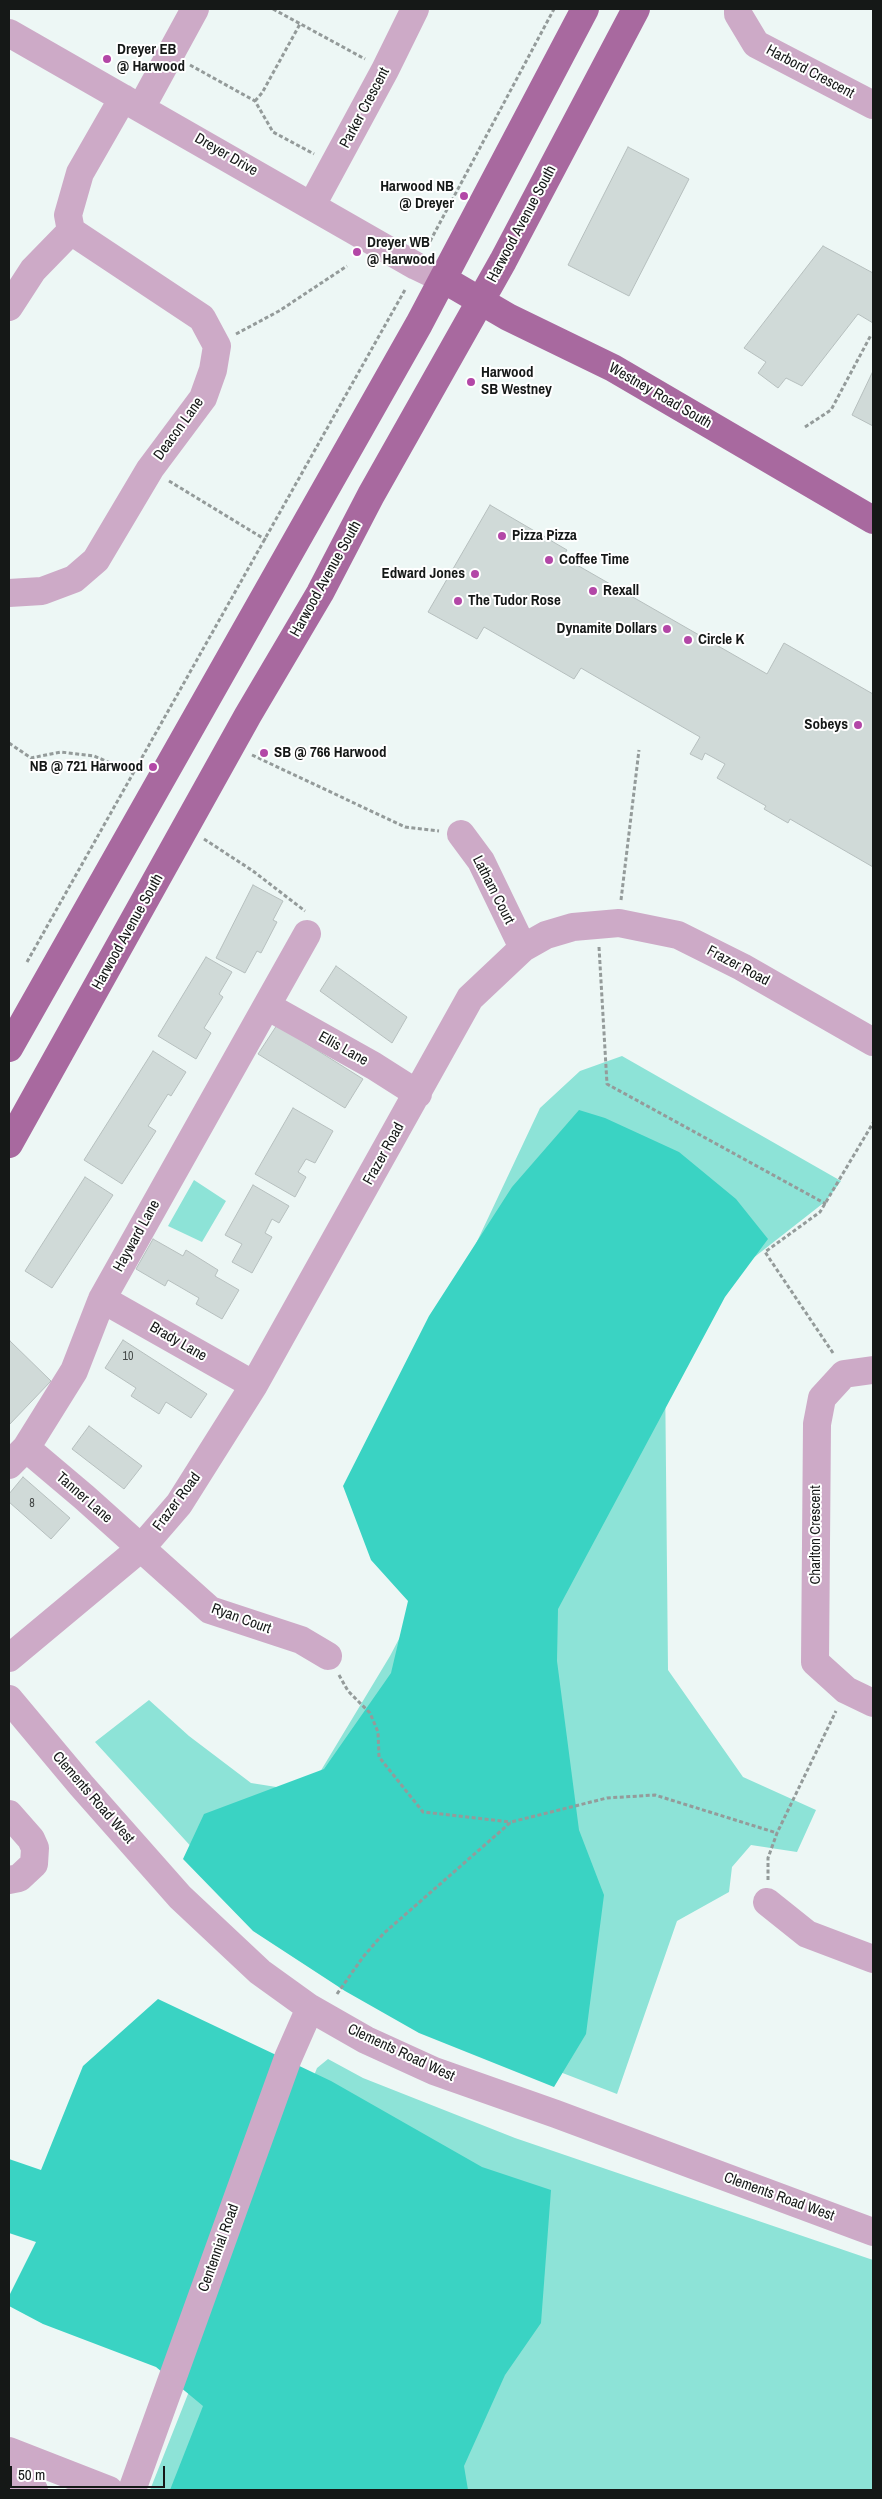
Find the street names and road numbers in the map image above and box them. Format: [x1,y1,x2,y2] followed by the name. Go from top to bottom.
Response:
[763,41,857,103] street label: Harbord Crescent
[336,65,394,151] street label: Parker Crescent
[191,130,261,180] street label: Dreyer Drive
[484,163,560,285] street label: Harwood Avenue South
[605,359,715,433] street label: Westney Road South
[150,394,208,464] street label: Deacon Lane
[287,518,365,640] street label: Harwood Avenue South
[468,853,518,927] street label: Latham Court
[89,871,167,993] street label: Harwood Avenue South
[704,942,772,990] street label: Frazer Road
[315,1028,371,1070] street label: Ellis Lane
[360,1120,408,1188] street label: Frazer Road
[110,1197,164,1275] street label: Hayward Lane
[146,1318,210,1366] street label: Brady Lane
[52,1469,116,1527] street label: Tanner Lane
[149,1469,205,1535] street label: Frazer Road
[807,1485,825,1585] street label: Charlton Crescent
[209,1600,273,1638] street label: Ryan Court
[48,1748,138,1848] street label: Clements Road West
[345,2020,457,2086] street label: Clements Road West
[721,2169,837,2225] street label: Clements Road West
[195,2202,243,2294] street label: Centennial Road

